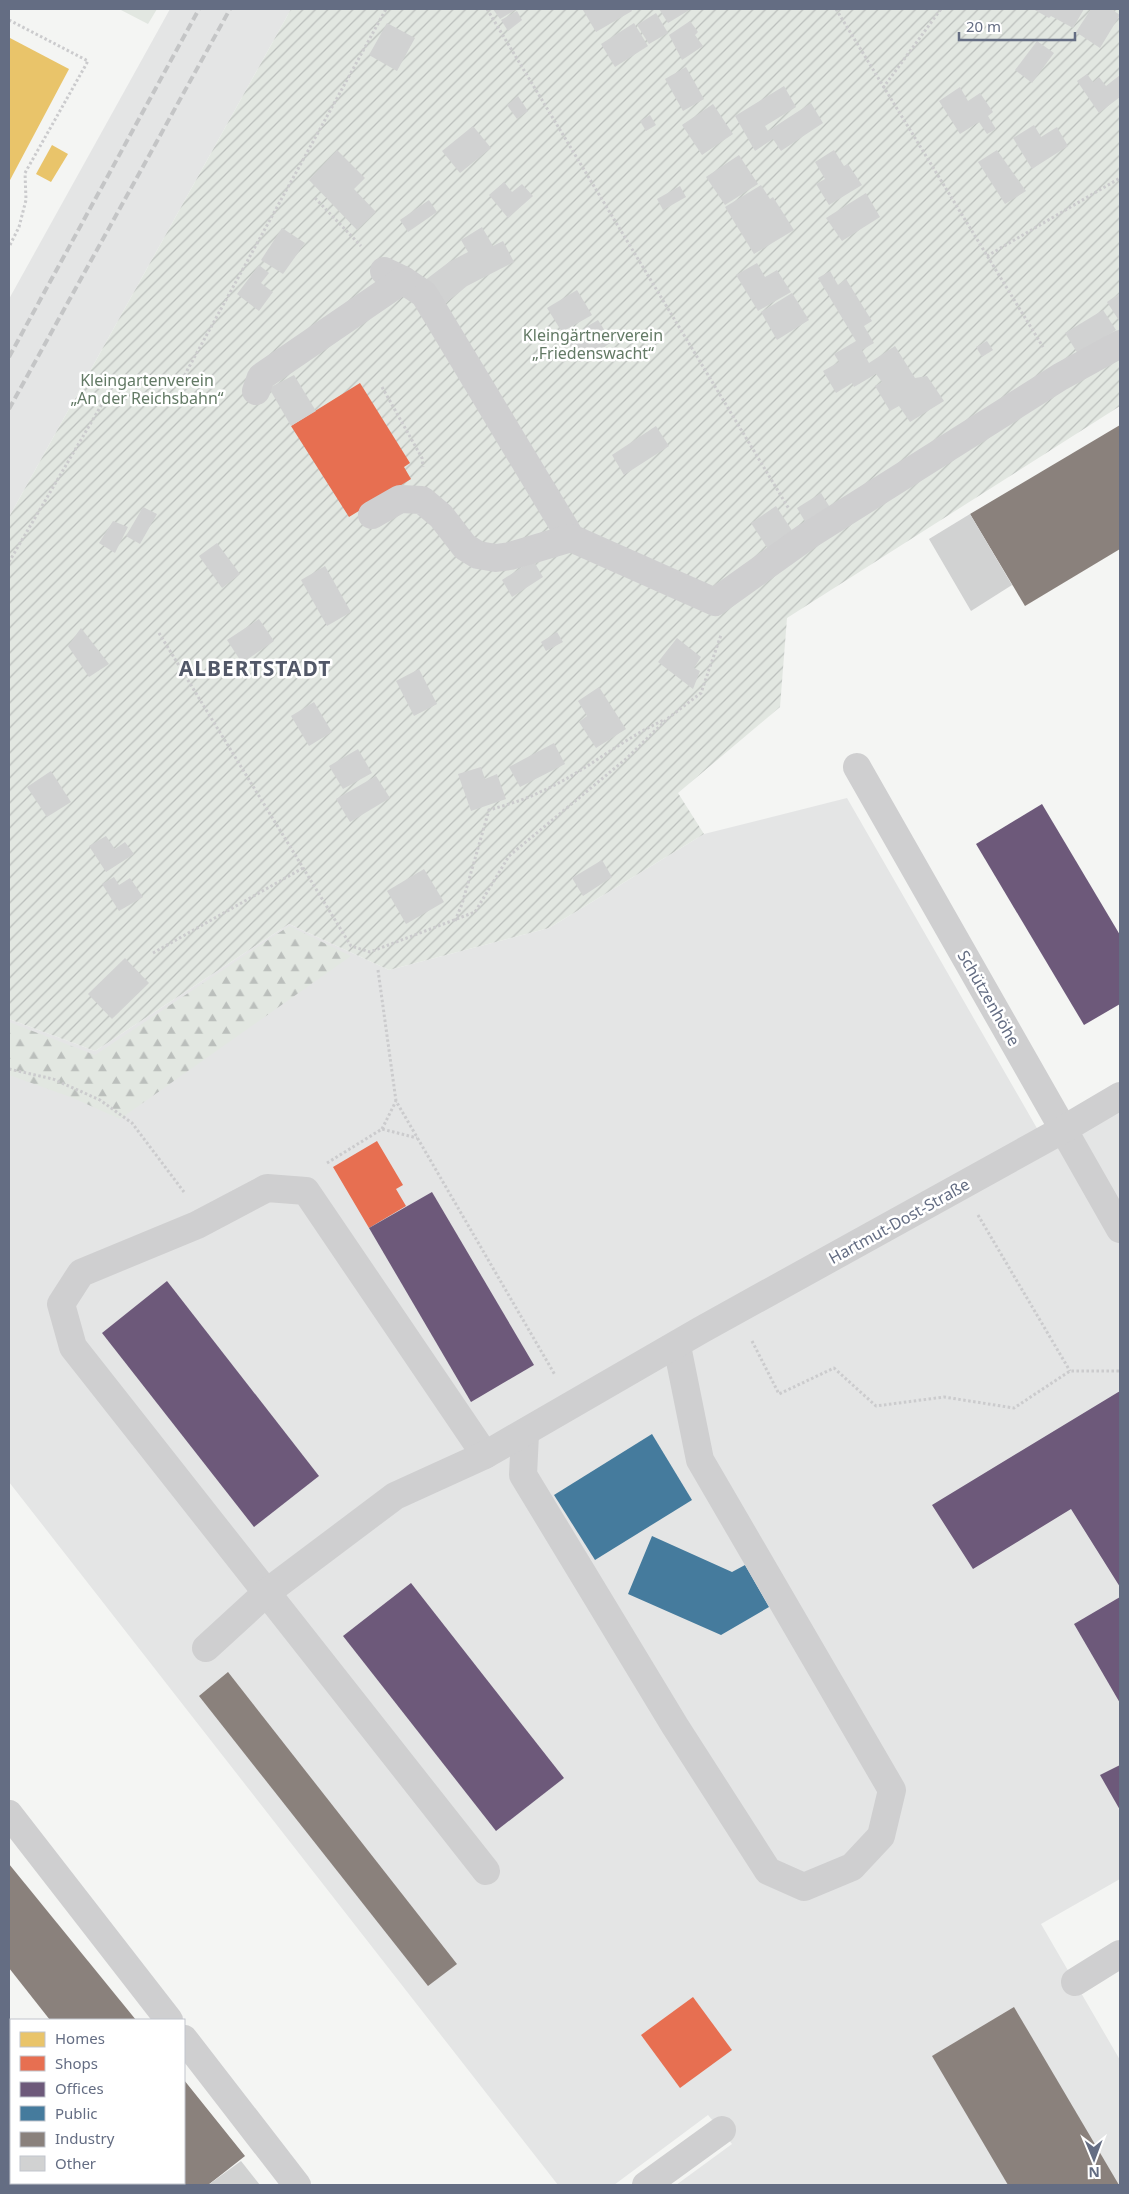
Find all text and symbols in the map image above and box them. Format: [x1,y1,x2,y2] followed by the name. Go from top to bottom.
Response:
[959,10,1075,42] scale bar
[966,16,1001,36] text: 20 m
[523,324,663,364] park label: Kleingärtnerverein „Friedenswacht“
[70,369,224,409] park label: Kleingartenverein „An der Reichsbahn“
[179,654,331,682] district label: ALBERTSTADT
[953,946,1025,1050] street label: Schützenhöhe
[825,1173,973,1269] street label: Hartmut-Dost-Straße
[10,2019,185,2184] legend
[55,2028,105,2048] text: Homes
[55,2053,98,2073] text: Shops
[55,2078,104,2098] text: Offices
[55,2103,98,2123] text: Public
[55,2128,115,2148] text: Industry
[1069,2134,1119,2184] north arrow
[55,2153,96,2173] text: Other
[1088,2163,1100,2182] text: N

